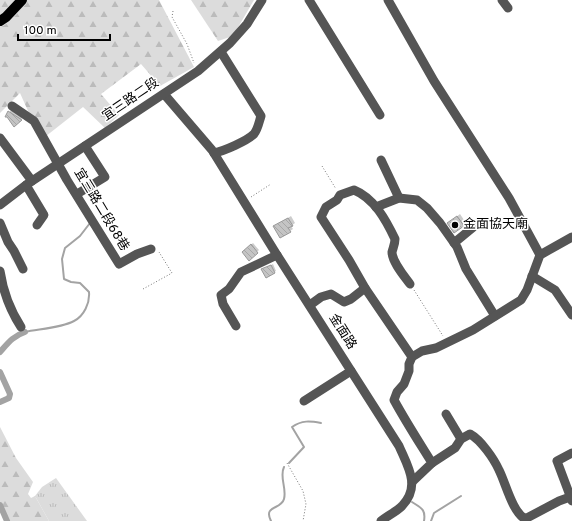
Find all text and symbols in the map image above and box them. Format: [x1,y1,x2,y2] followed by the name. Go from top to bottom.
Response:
[18,16,110,42] scale bar
[24,23,57,39] text: 100 m
[100,75,162,125] street label: 宜三路二段
[70,166,132,254] street label: 宜三路二段68巷
[463,216,528,233] place label: 金面協天廟
[450,220,460,230] marker: 金面協天廟
[325,311,360,353] street label: 金面路

